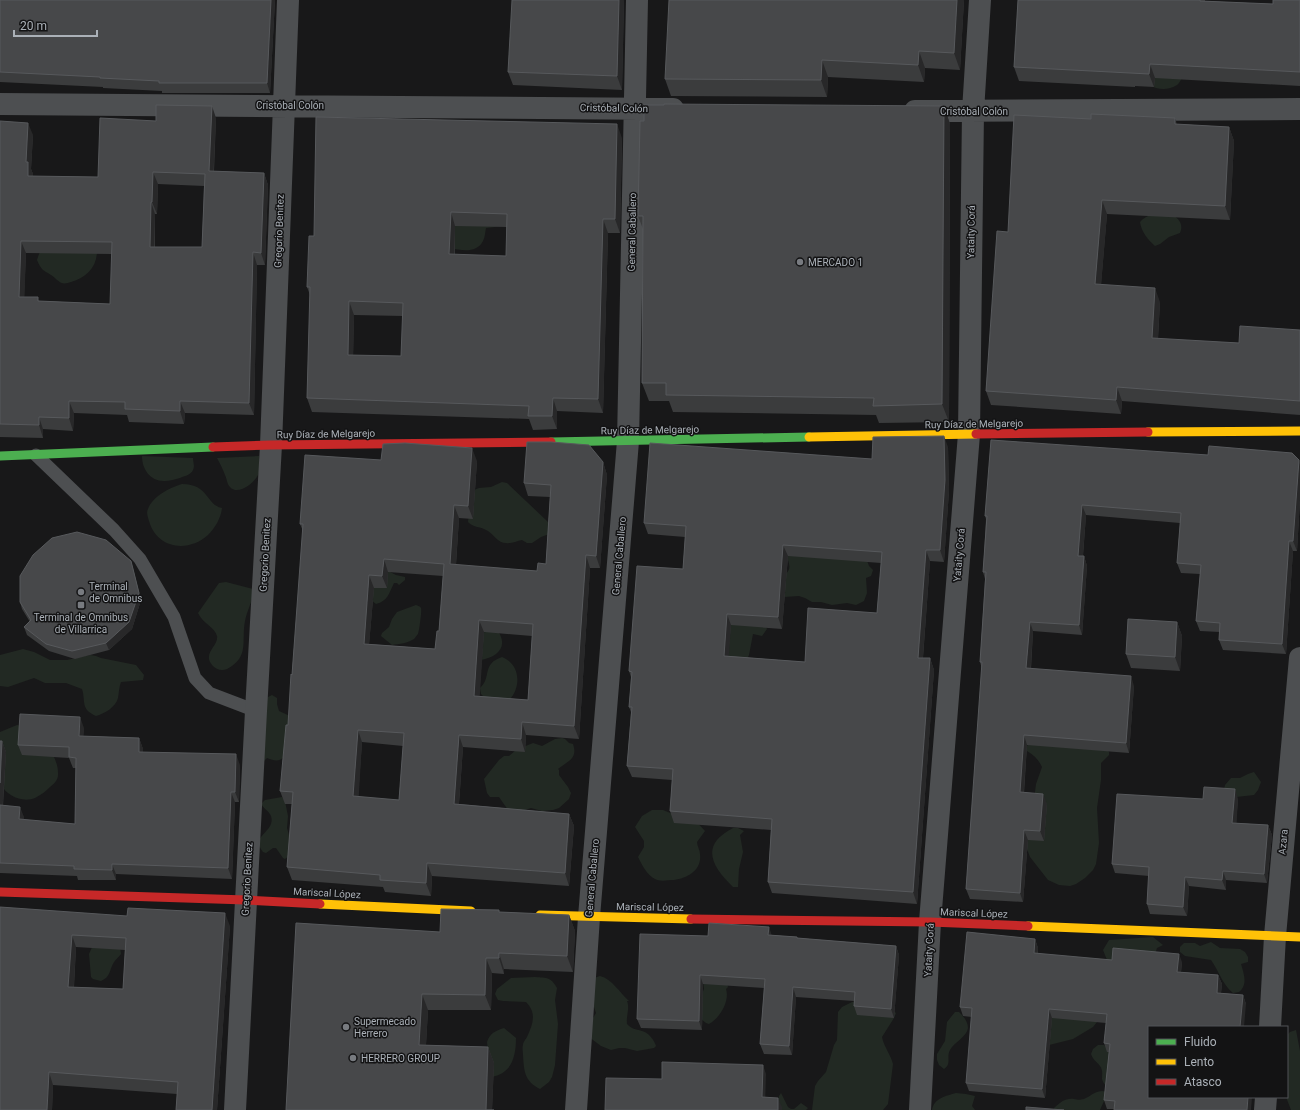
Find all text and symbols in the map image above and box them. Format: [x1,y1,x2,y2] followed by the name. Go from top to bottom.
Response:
[14,12,97,38] scale bar
[20,19,47,33] text: 20 m
[256,100,324,111] street label: Cristóbal Colón
[580,102,648,114] street label: Cristóbal Colón
[940,106,1008,117] street label: Cristóbal Colón
[626,192,638,271] street label: General Caballero
[272,194,286,268] street label: Gregorio Benitez
[965,205,977,259] street label: Yataity Corá
[795,257,805,267] marker: MERCADO 1
[808,257,863,268] place label: MERCADO 1
[925,418,1024,430] street label: Ruy Díaz de Melgarejo
[601,424,700,436] street label: Ruy Díaz de Melgarejo
[277,428,376,440] street label: Ruy Díaz de Melgarejo
[610,516,628,596] street label: General Caballero
[258,518,272,592] street label: Gregorio Benitez
[951,528,967,582] street label: Yataity Corá
[89,581,142,604] place label: Terminal de Omnibus
[76,587,86,597] marker: Terminal de Omnibus
[76,600,86,610] marker: Terminal de Omnibus de Villarrica
[34,612,128,635] place label: Terminal de Omnibus de Villarrica
[1276,829,1290,855] street label: Azara
[583,838,601,918] street label: General Caballero
[240,842,254,916] street label: Gregorio Benitez
[293,886,361,900] street label: Mariscal López
[616,901,684,913] street label: Mariscal López
[940,906,1008,920] street label: Mariscal López
[922,923,936,977] street label: Yataity Corá
[354,1016,416,1039] place label: Supermecado Herrero
[341,1022,351,1032] marker: Supermecado Herrero
[1148,1026,1288,1098] legend
[1184,1035,1217,1049] text: Fluido
[348,1053,358,1063] marker: HERRERO GROUP
[361,1053,440,1064] place label: HERRERO GROUP
[1184,1055,1214,1069] text: Lento
[1184,1075,1222,1089] text: Atasco

